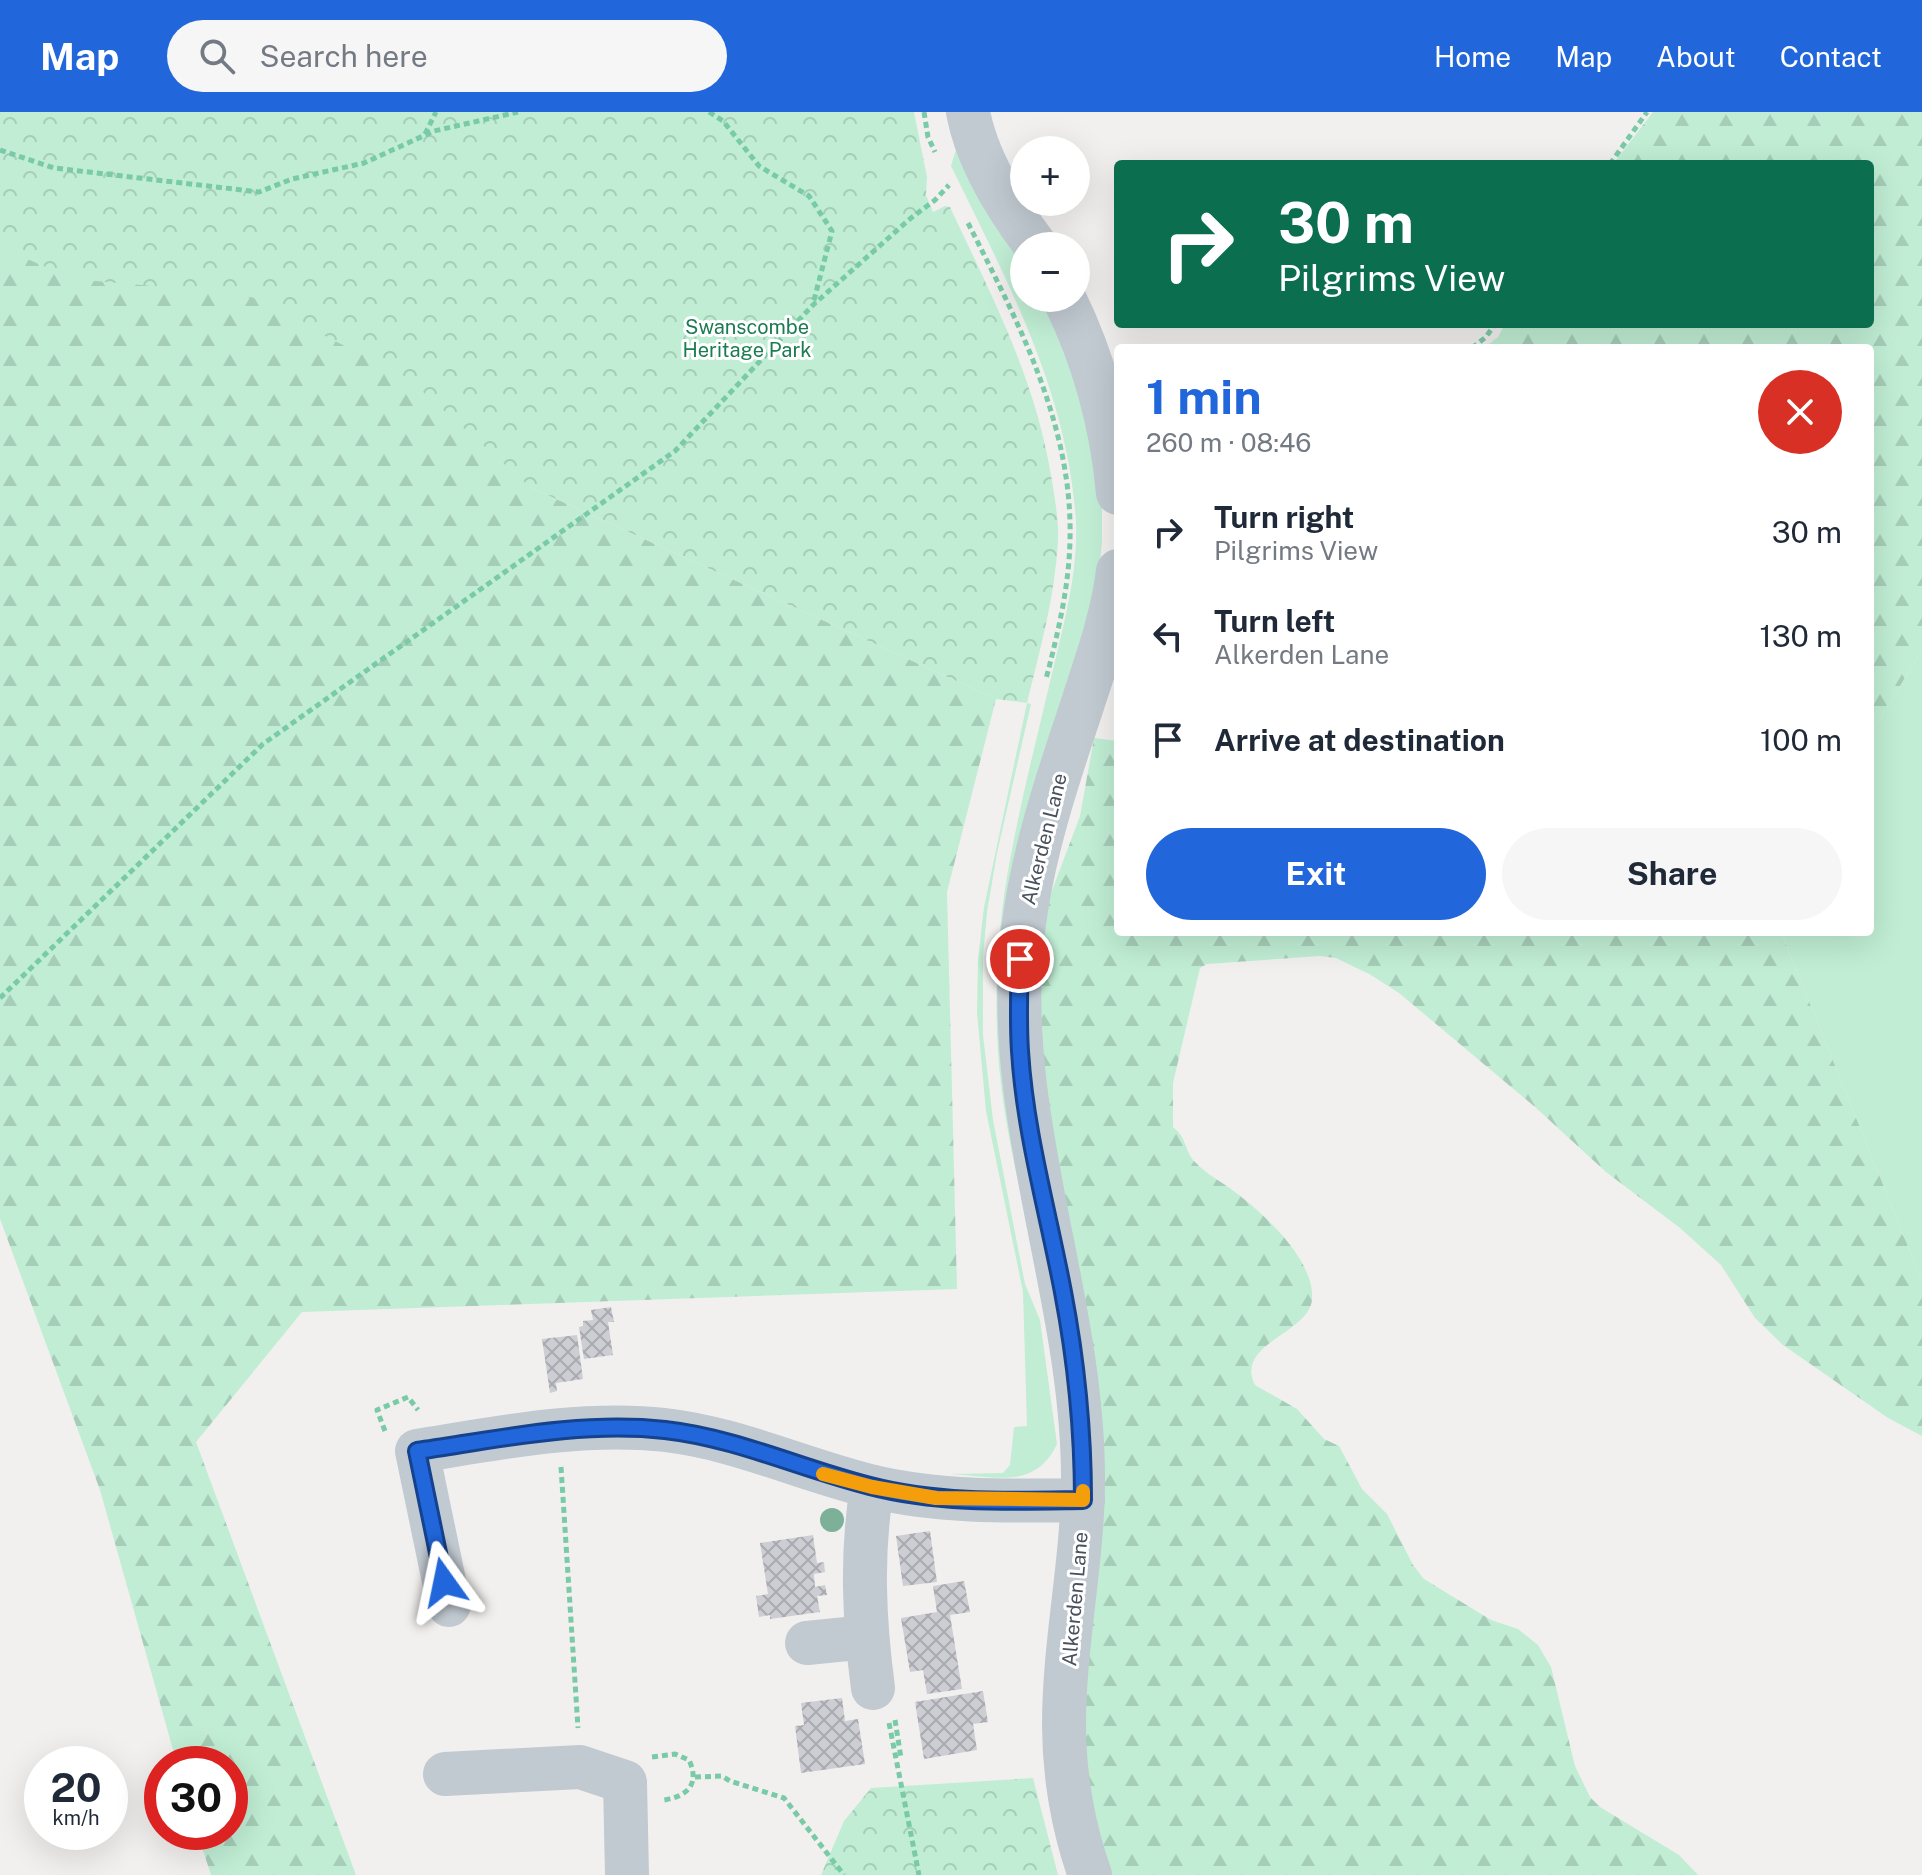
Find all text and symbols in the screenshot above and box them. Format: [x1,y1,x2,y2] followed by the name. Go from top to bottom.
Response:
[167,20,727,92] search box
[40,34,119,79] text: Map
[195,34,239,78] icon: search
[259,38,428,74] text: Search here
[1434,40,1511,73] text: Home
[1555,40,1612,73] text: Map
[1656,40,1736,73] text: About
[1780,40,1882,73] text: Contact
[1010,136,1090,312] map controls
[1010,136,1090,216] button: +
[1278,190,1414,256] text: 30 m
[1146,192,1250,296] icon: right
[1010,232,1090,312] button: −
[1278,257,1505,299] text: Pilgrims View
[683,315,811,362] park label: Swanscombe Heritage Park
[1146,368,1262,425] text: 1 min
[1758,370,1842,454] button: close
[1146,427,1311,458] text: 260 m · 08:46
[1214,499,1354,535] text: Turn right
[1146,510,1190,554] icon: right
[1772,514,1842,550] text: 30 m
[1214,535,1378,566] text: Pilgrims View
[1214,603,1335,639] text: Turn left
[1146,614,1190,658] icon: left
[1759,618,1842,654] text: 130 m
[1214,639,1389,670] text: Alkerden Lane
[1146,718,1190,762] icon: arrive
[1214,722,1505,758] text: Arrive at destination
[1760,722,1842,758] text: 100 m
[1016,771,1072,907] street label: Alkerden Lane
[1146,828,1486,920] button: Exit
[1502,828,1842,920] button: Share
[986,925,1054,993] pin
[998,937,1042,981] icon: arrive
[1057,1531,1093,1667] street label: Alkerden Lane
[402,1540,486,1624] position arrow
[144,1746,248,1850] speed limit sign: 30
[50,1764,102,1811] text: 20
[52,1806,100,1830] text: km/h

